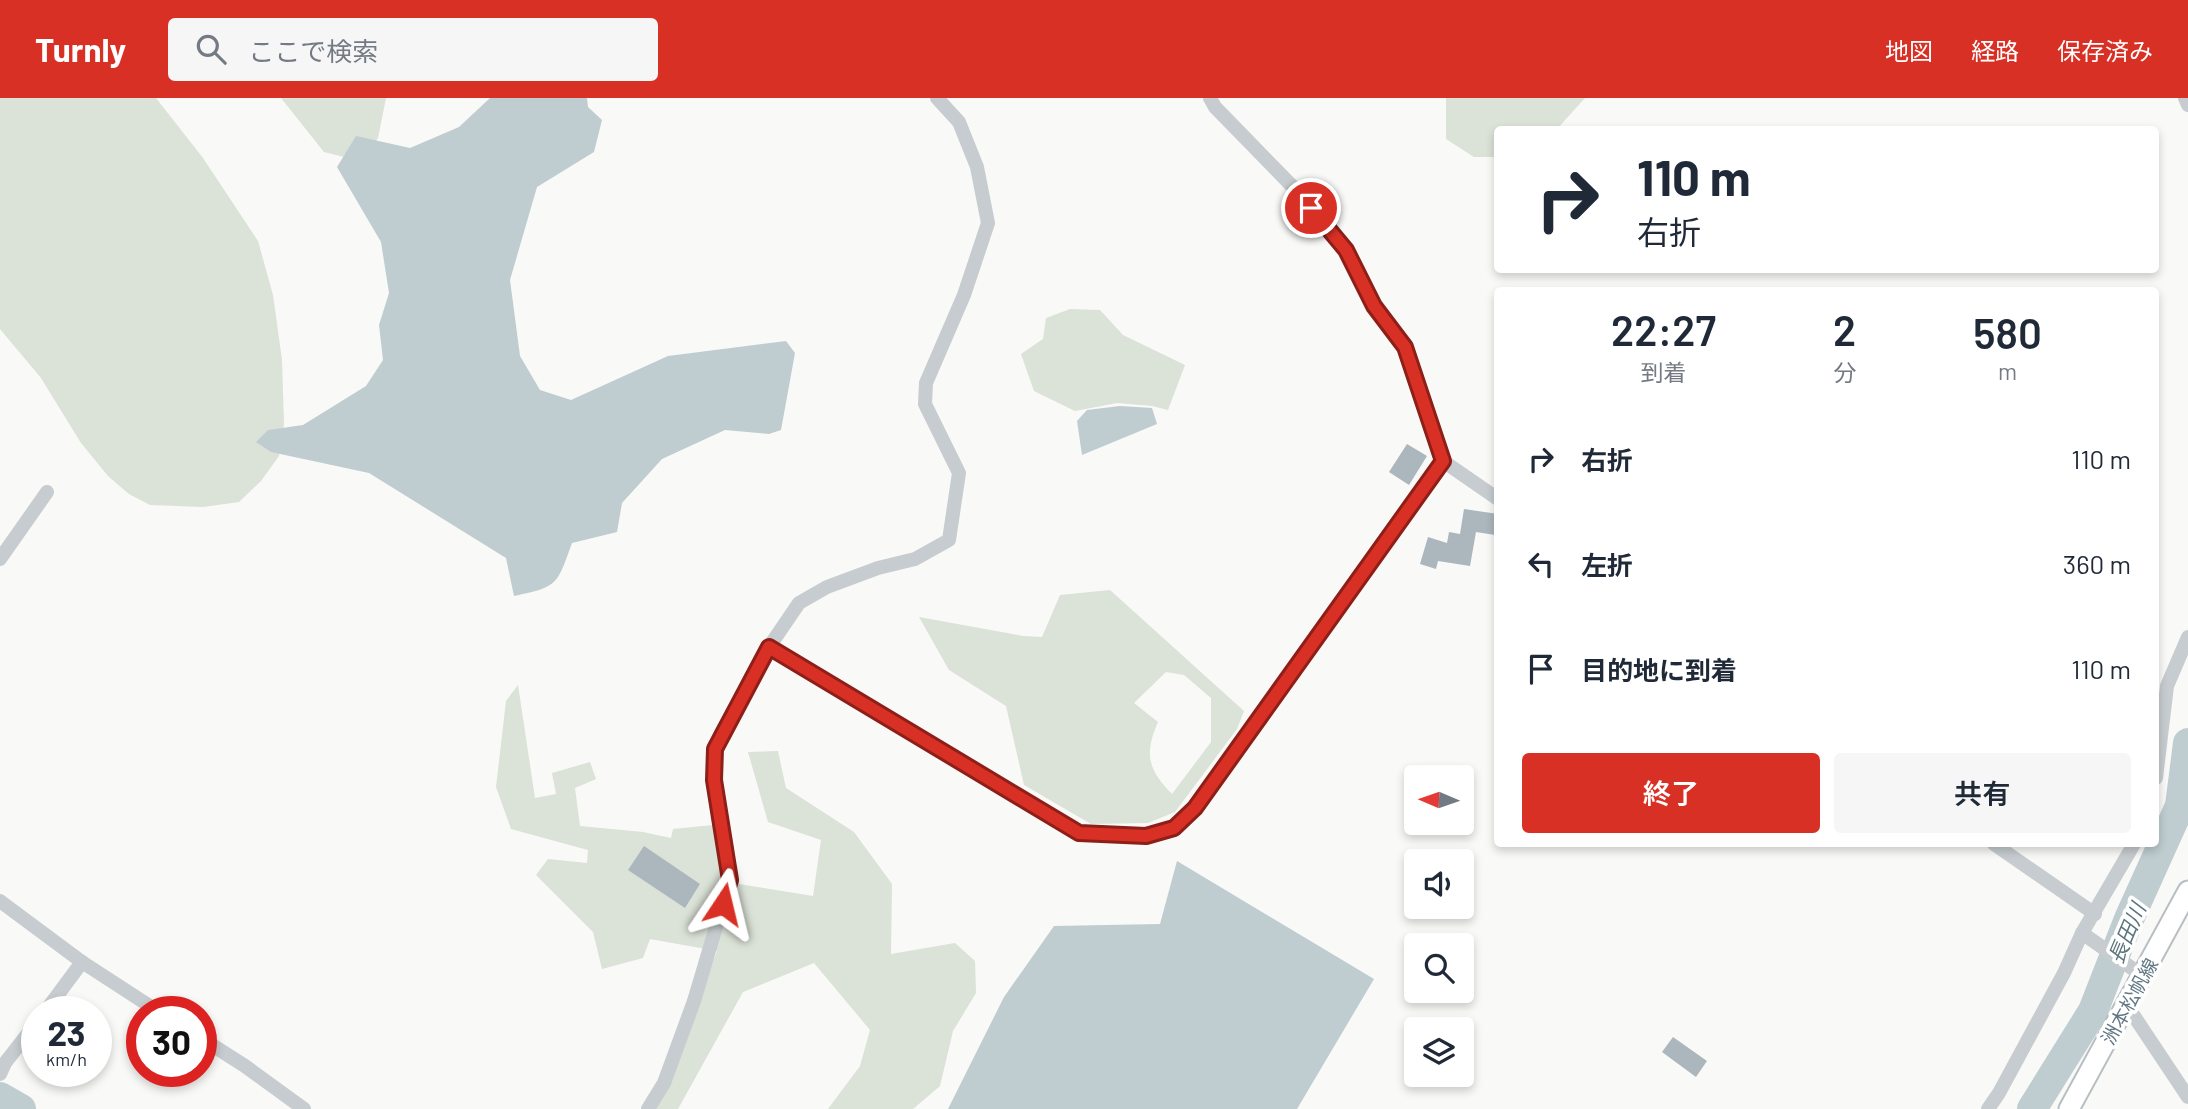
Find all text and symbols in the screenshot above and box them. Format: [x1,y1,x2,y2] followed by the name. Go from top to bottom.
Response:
[168,18,658,81] search box
[35,29,126,69] text: Turnly
[192,30,230,68] icon: search
[248,35,378,66] text: ここで検索
[1885,36,1933,65] text: 地図
[1971,36,2019,65] text: 経路
[2057,36,2153,65] text: 保存済み
[1637,147,1751,206] text: 110 m
[1522,154,1613,245] icon: right
[1281,178,1341,238] pin
[1292,189,1330,227] icon: arrive
[1637,212,1701,250] text: 右折
[1611,304,1716,354] text: 22:27
[1833,304,1856,354] text: 2
[1973,307,2042,357] text: 580
[1998,357,2017,385] text: m
[1641,358,1687,386] text: 到着
[1833,358,1856,386] text: 分
[1522,440,1560,478] icon: right
[2071,443,2131,474] text: 110 m
[1581,444,1633,475] text: 右折
[1522,545,1560,583] icon: left
[2063,548,2131,579] text: 360 m
[1581,549,1633,580] text: 左折
[1522,650,1560,688] icon: arrive
[2071,653,2131,684] text: 110 m
[1581,654,1737,685] text: 目的地に到着
[1522,753,1820,833] button: 終了
[1834,753,2131,833] button: 共有
[1404,765,1474,835] north arrow
[1404,765,1474,1087] map controls
[1404,849,1474,919] button: sound
[686,867,760,941] position arrow
[2102,897,2151,967] water label: 長田川
[1404,933,1474,1003] button: search
[2096,954,2162,1048] street label: 洲本松帆線
[126,996,217,1087] speed limit sign: 30
[47,1011,86,1053] text: 23
[1404,1017,1474,1087] button: layers
[46,1048,87,1070] text: km/h

